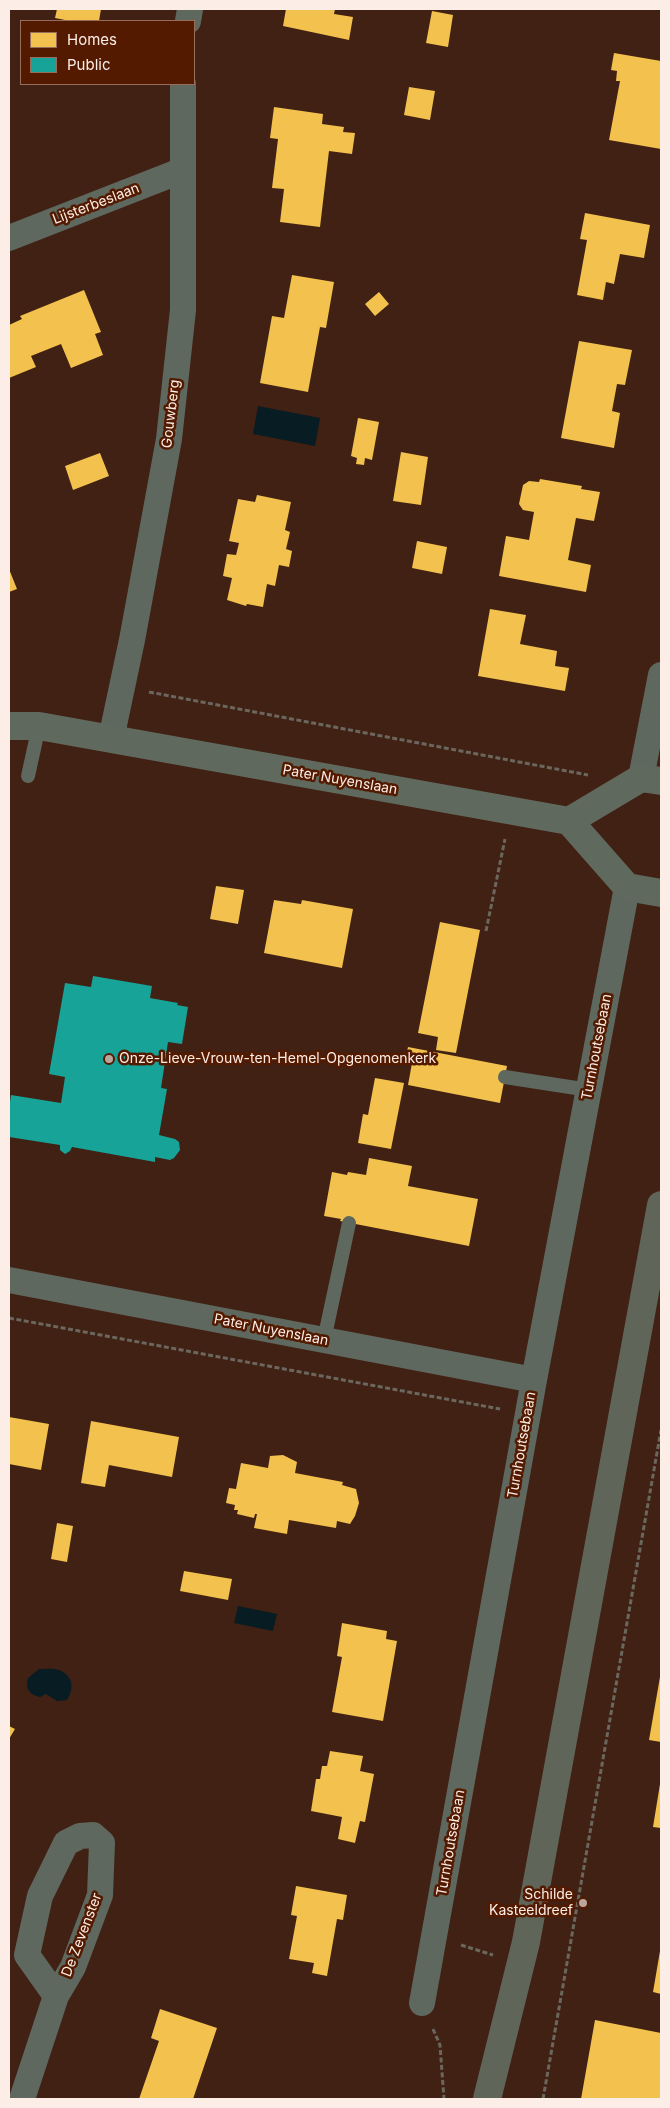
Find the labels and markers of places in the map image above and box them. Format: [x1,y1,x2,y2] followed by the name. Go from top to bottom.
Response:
[119,1051,436,1067] place label: Onze-Lieve-Vrouw-ten-Hemel-Opgenomenkerk
[103,1053,115,1065] marker: Onze-Lieve-Vrouw-ten-Hemel-Opgenomenkerk
[489,1887,573,1920] place label: Schilde Kasteeldreef
[577,1897,589,1909] marker: Schilde Kasteeldreef

